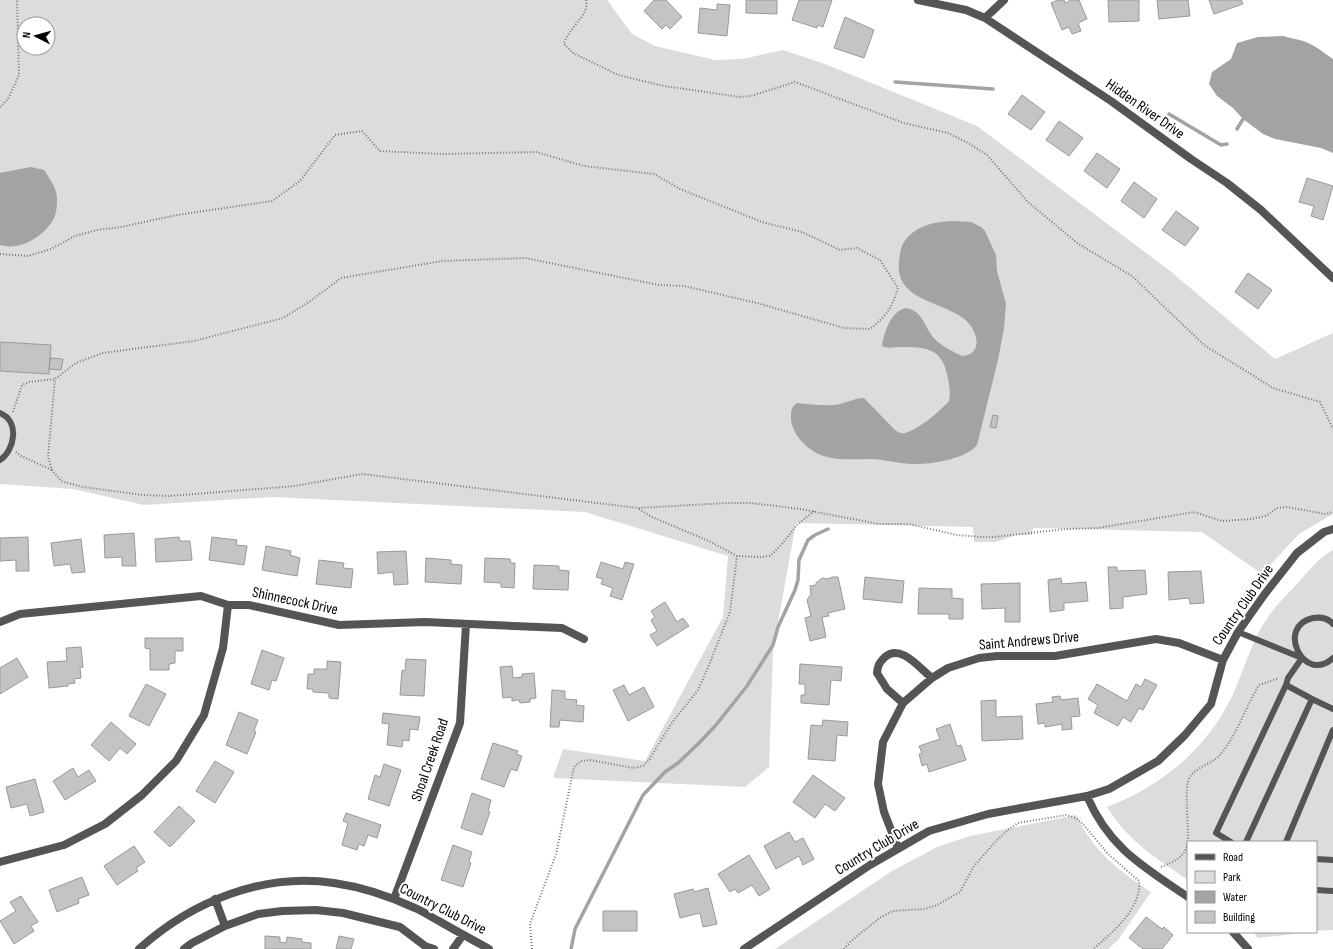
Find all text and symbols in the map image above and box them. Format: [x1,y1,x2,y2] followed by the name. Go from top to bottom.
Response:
[16,16,56,56] north arrow
[20,31,33,39] text: N
[1102,75,1188,143] street label: Hidden River Drive
[1208,561,1278,649] street label: Country Club Drive
[250,583,340,619] street label: Shinnecock Drive
[978,627,1080,655] street label: Saint Andrews Drive
[407,716,453,804] street label: Shoal Creek Road
[832,815,922,879] street label: Country Club Drive
[1187,841,1317,933] legend
[1223,850,1243,865] text: Road
[1223,870,1241,885] text: Park
[397,879,489,939] street label: Country Club Drive
[1223,890,1247,905] text: Water
[1223,910,1255,925] text: Building

